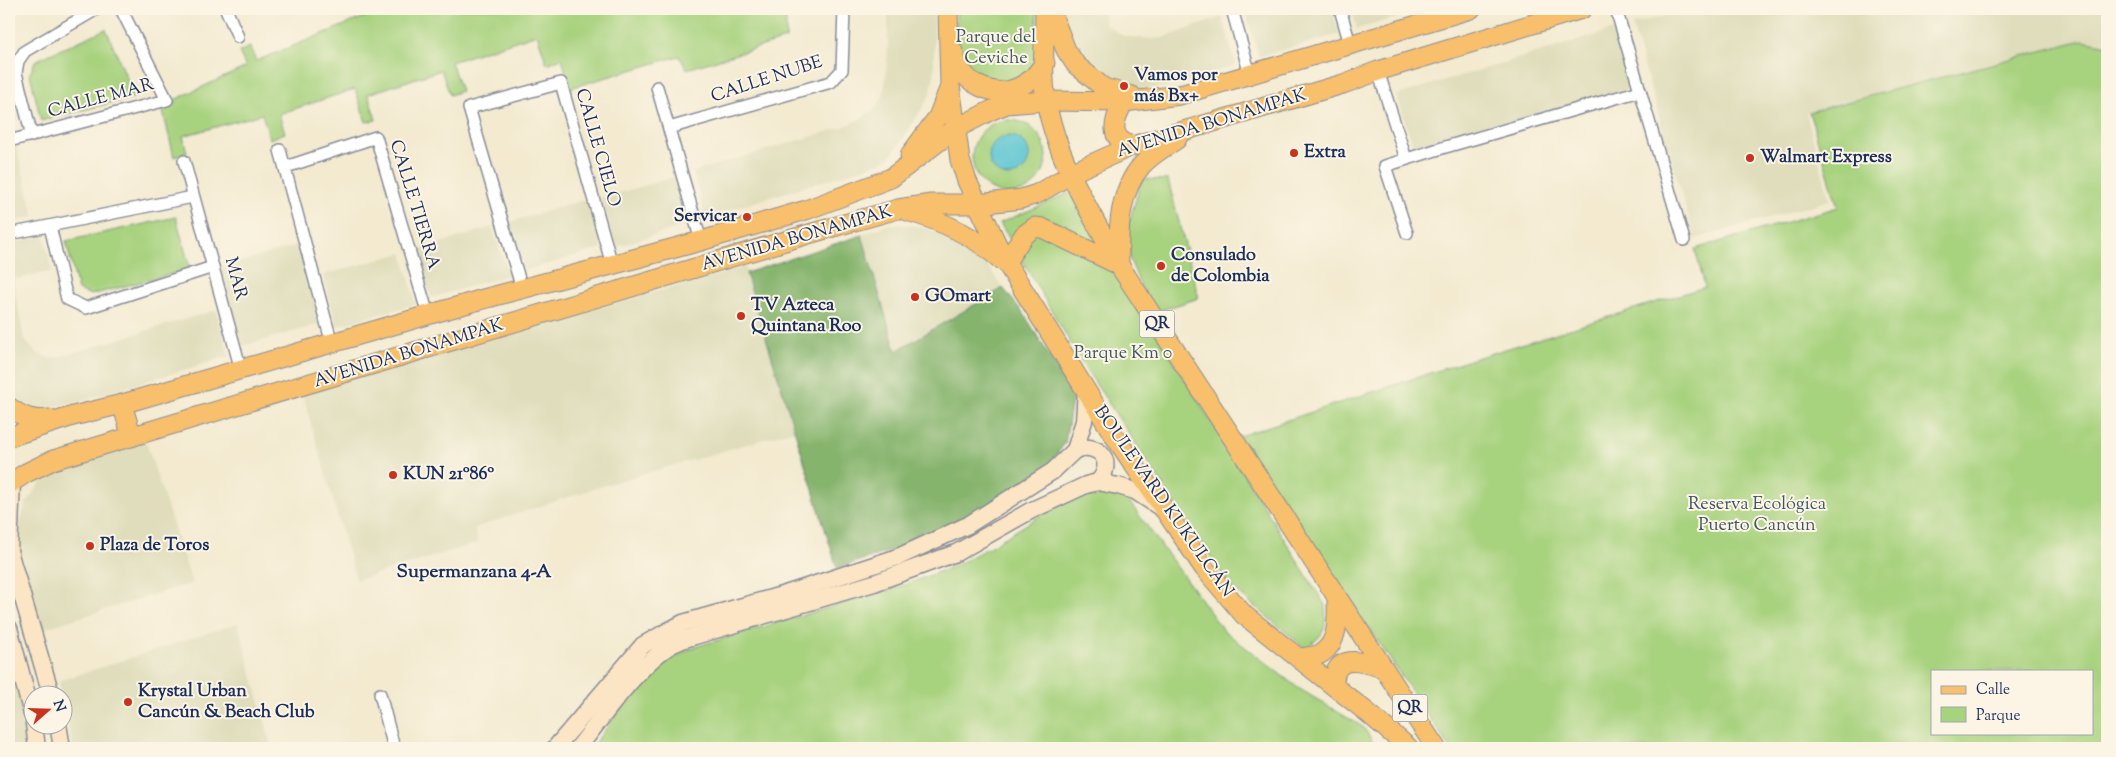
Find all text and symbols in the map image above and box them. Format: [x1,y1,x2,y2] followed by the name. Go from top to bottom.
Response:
[956,25,1036,72] park label: Parque del Ceviche
[708,50,826,110] street label: CALLE NUBE
[1134,63,1218,110] place label: Vamos por más Bx+
[45,72,157,126] street label: CALLE MAR
[1118,80,1130,92] marker: Vamos por más Bx+
[1114,83,1310,165] street label: AVENIDA BONAMPAK
[568,86,626,210] street label: CALLE CIELO
[382,137,446,274] street label: CALLE TIERRA
[1304,140,1346,166] place label: Extra
[1760,145,1892,171] place label: Walmart Express
[1288,147,1300,159] marker: Extra
[1744,152,1756,164] marker: Walmart Express
[699,199,895,279] street label: AVENIDA BONAMPAK
[674,204,737,230] place label: Servicar
[741,211,753,223] marker: Servicar
[1171,243,1270,290] place label: Consulado de Colombia
[217,254,253,304] street label: MAR
[1155,260,1167,272] marker: Consulado de Colombia
[925,284,992,310] place label: GOmart
[909,291,921,303] marker: GOmart
[751,293,862,340] place label: TV Azteca Quintana Roo
[735,310,747,322] marker: TV Azteca Quintana Roo
[1140,310,1174,338] road number: QR
[311,313,507,395] street label: AVENIDA BONAMPAK
[1074,341,1172,367] park label: Parque Km 0
[1087,401,1239,603] street label: BOULEVARD KUKULCÁN
[403,462,494,488] place label: KUN 21º86º
[387,469,399,481] marker: KUN 21º86º
[1688,492,1826,539] park label: Reserva Ecológica Puerto Cancún
[100,533,209,559] place label: Plaza de Toros
[84,540,96,552] marker: Plaza de Toros
[397,559,552,586] district label: Supermanzana 4-A
[1931,670,2094,734] legend
[138,679,315,726] place label: Krystal Urban Cancún & Beach Club
[1976,680,2010,701] text: Calle
[22,684,72,734] north arrow
[1392,694,1428,721] road number: QR
[122,696,134,708] marker: Krystal Urban Cancún & Beach Club
[47,698,70,715] text: N
[1976,706,2020,727] text: Parque

